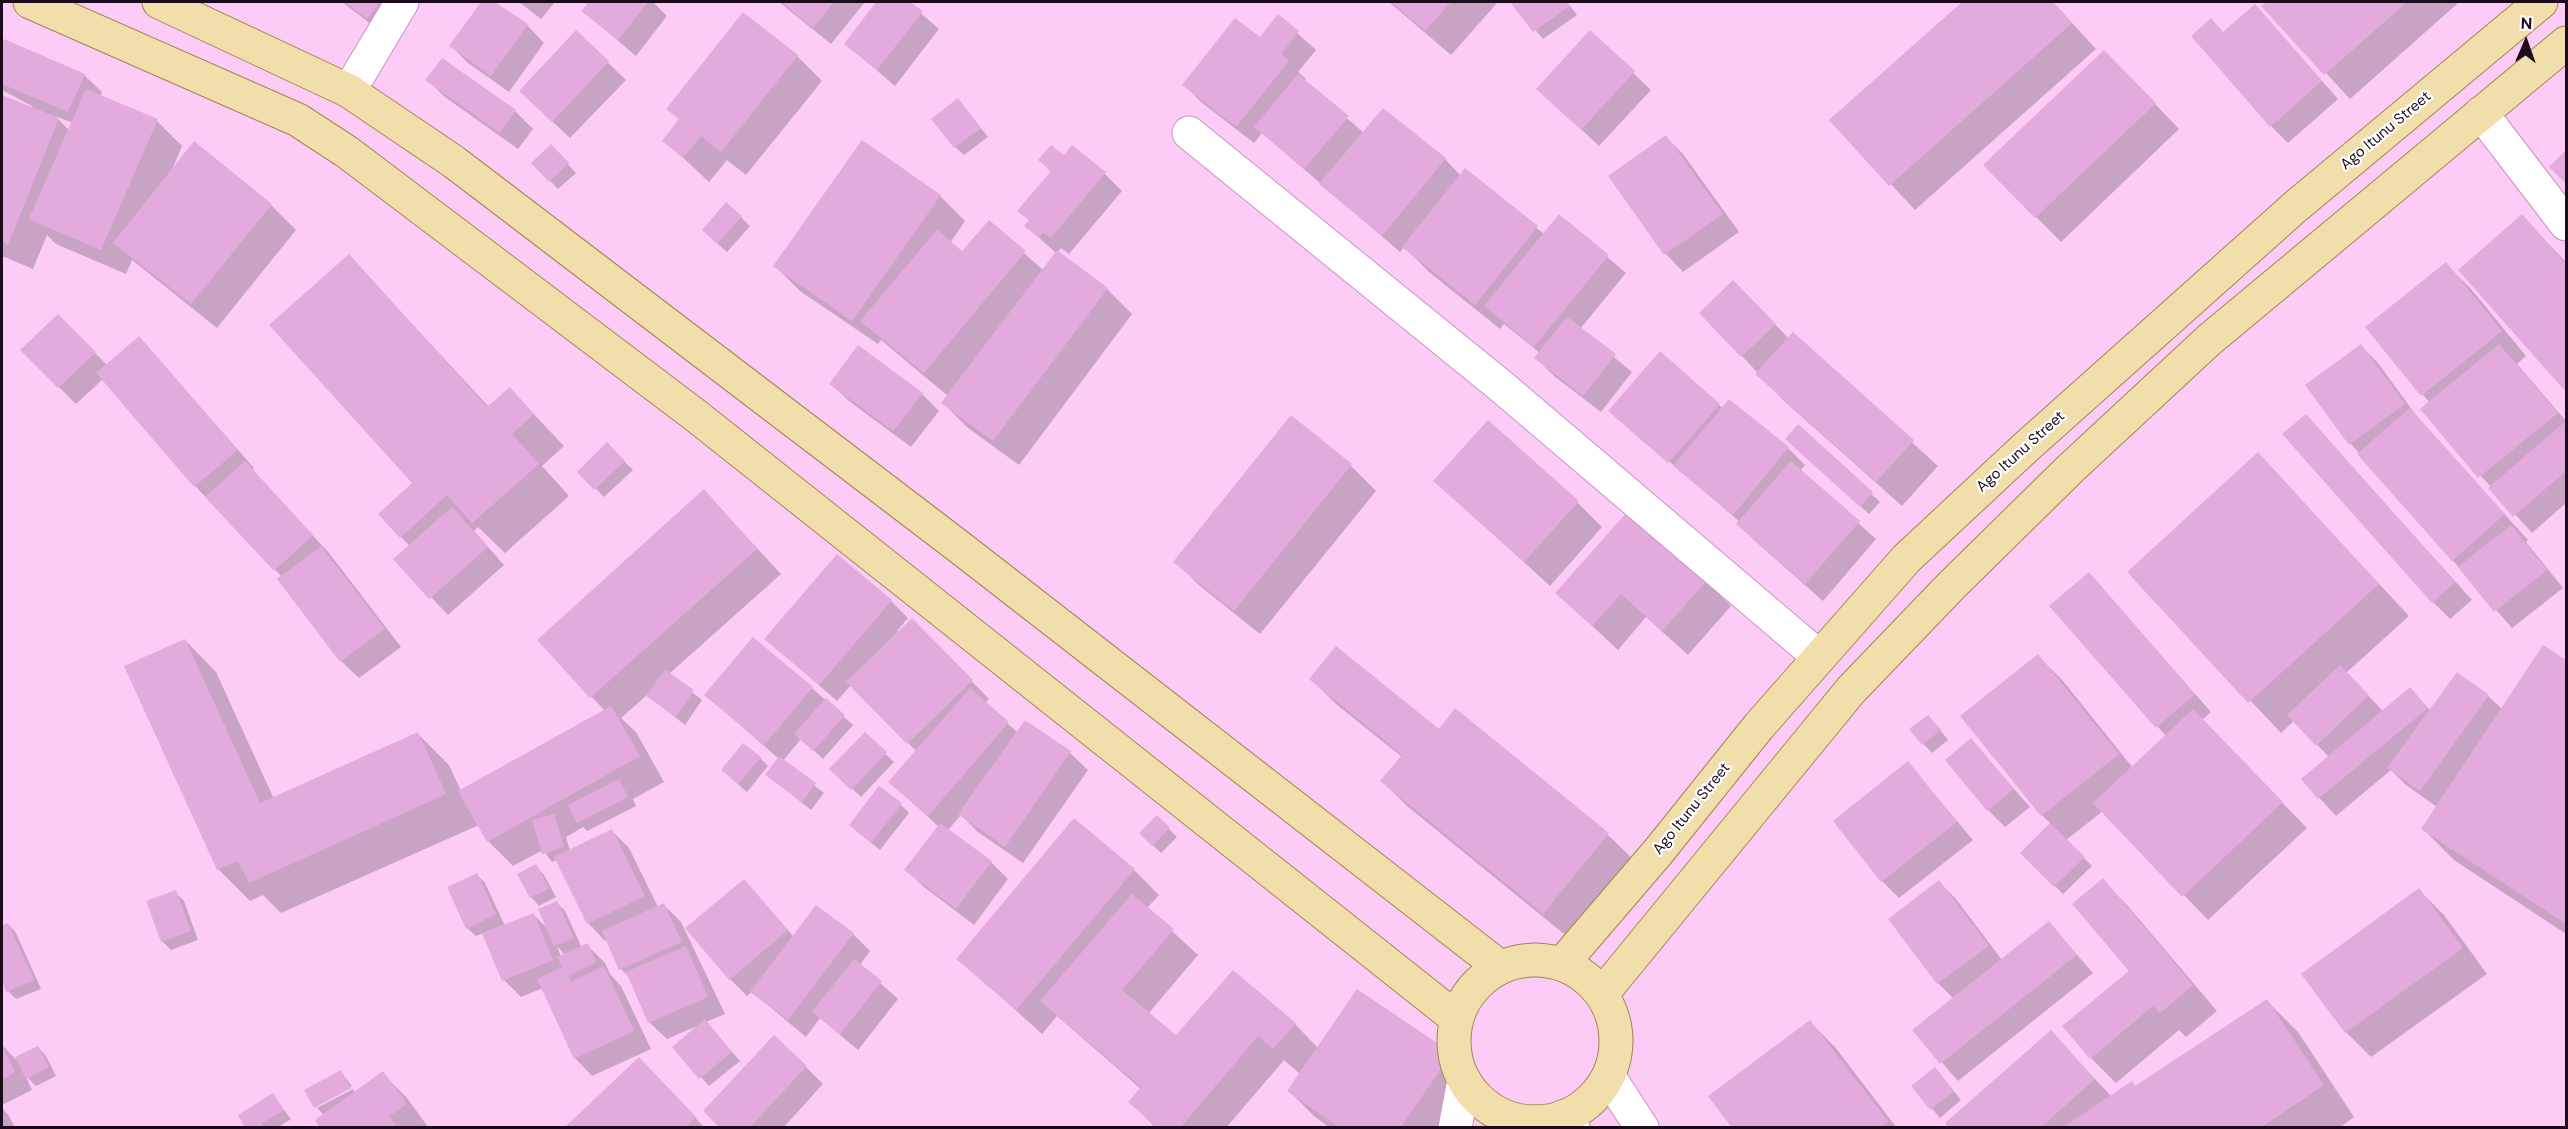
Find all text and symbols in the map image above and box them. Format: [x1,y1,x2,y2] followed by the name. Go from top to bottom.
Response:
[2496,12,2556,72] north arrow
[2520,13,2533,34] text: N
[2337,88,2435,174] street label: Ago Itunu Street
[1973,408,2069,496] street label: Ago Itunu Street
[1650,760,1734,858] street label: Ago Itunu Street

